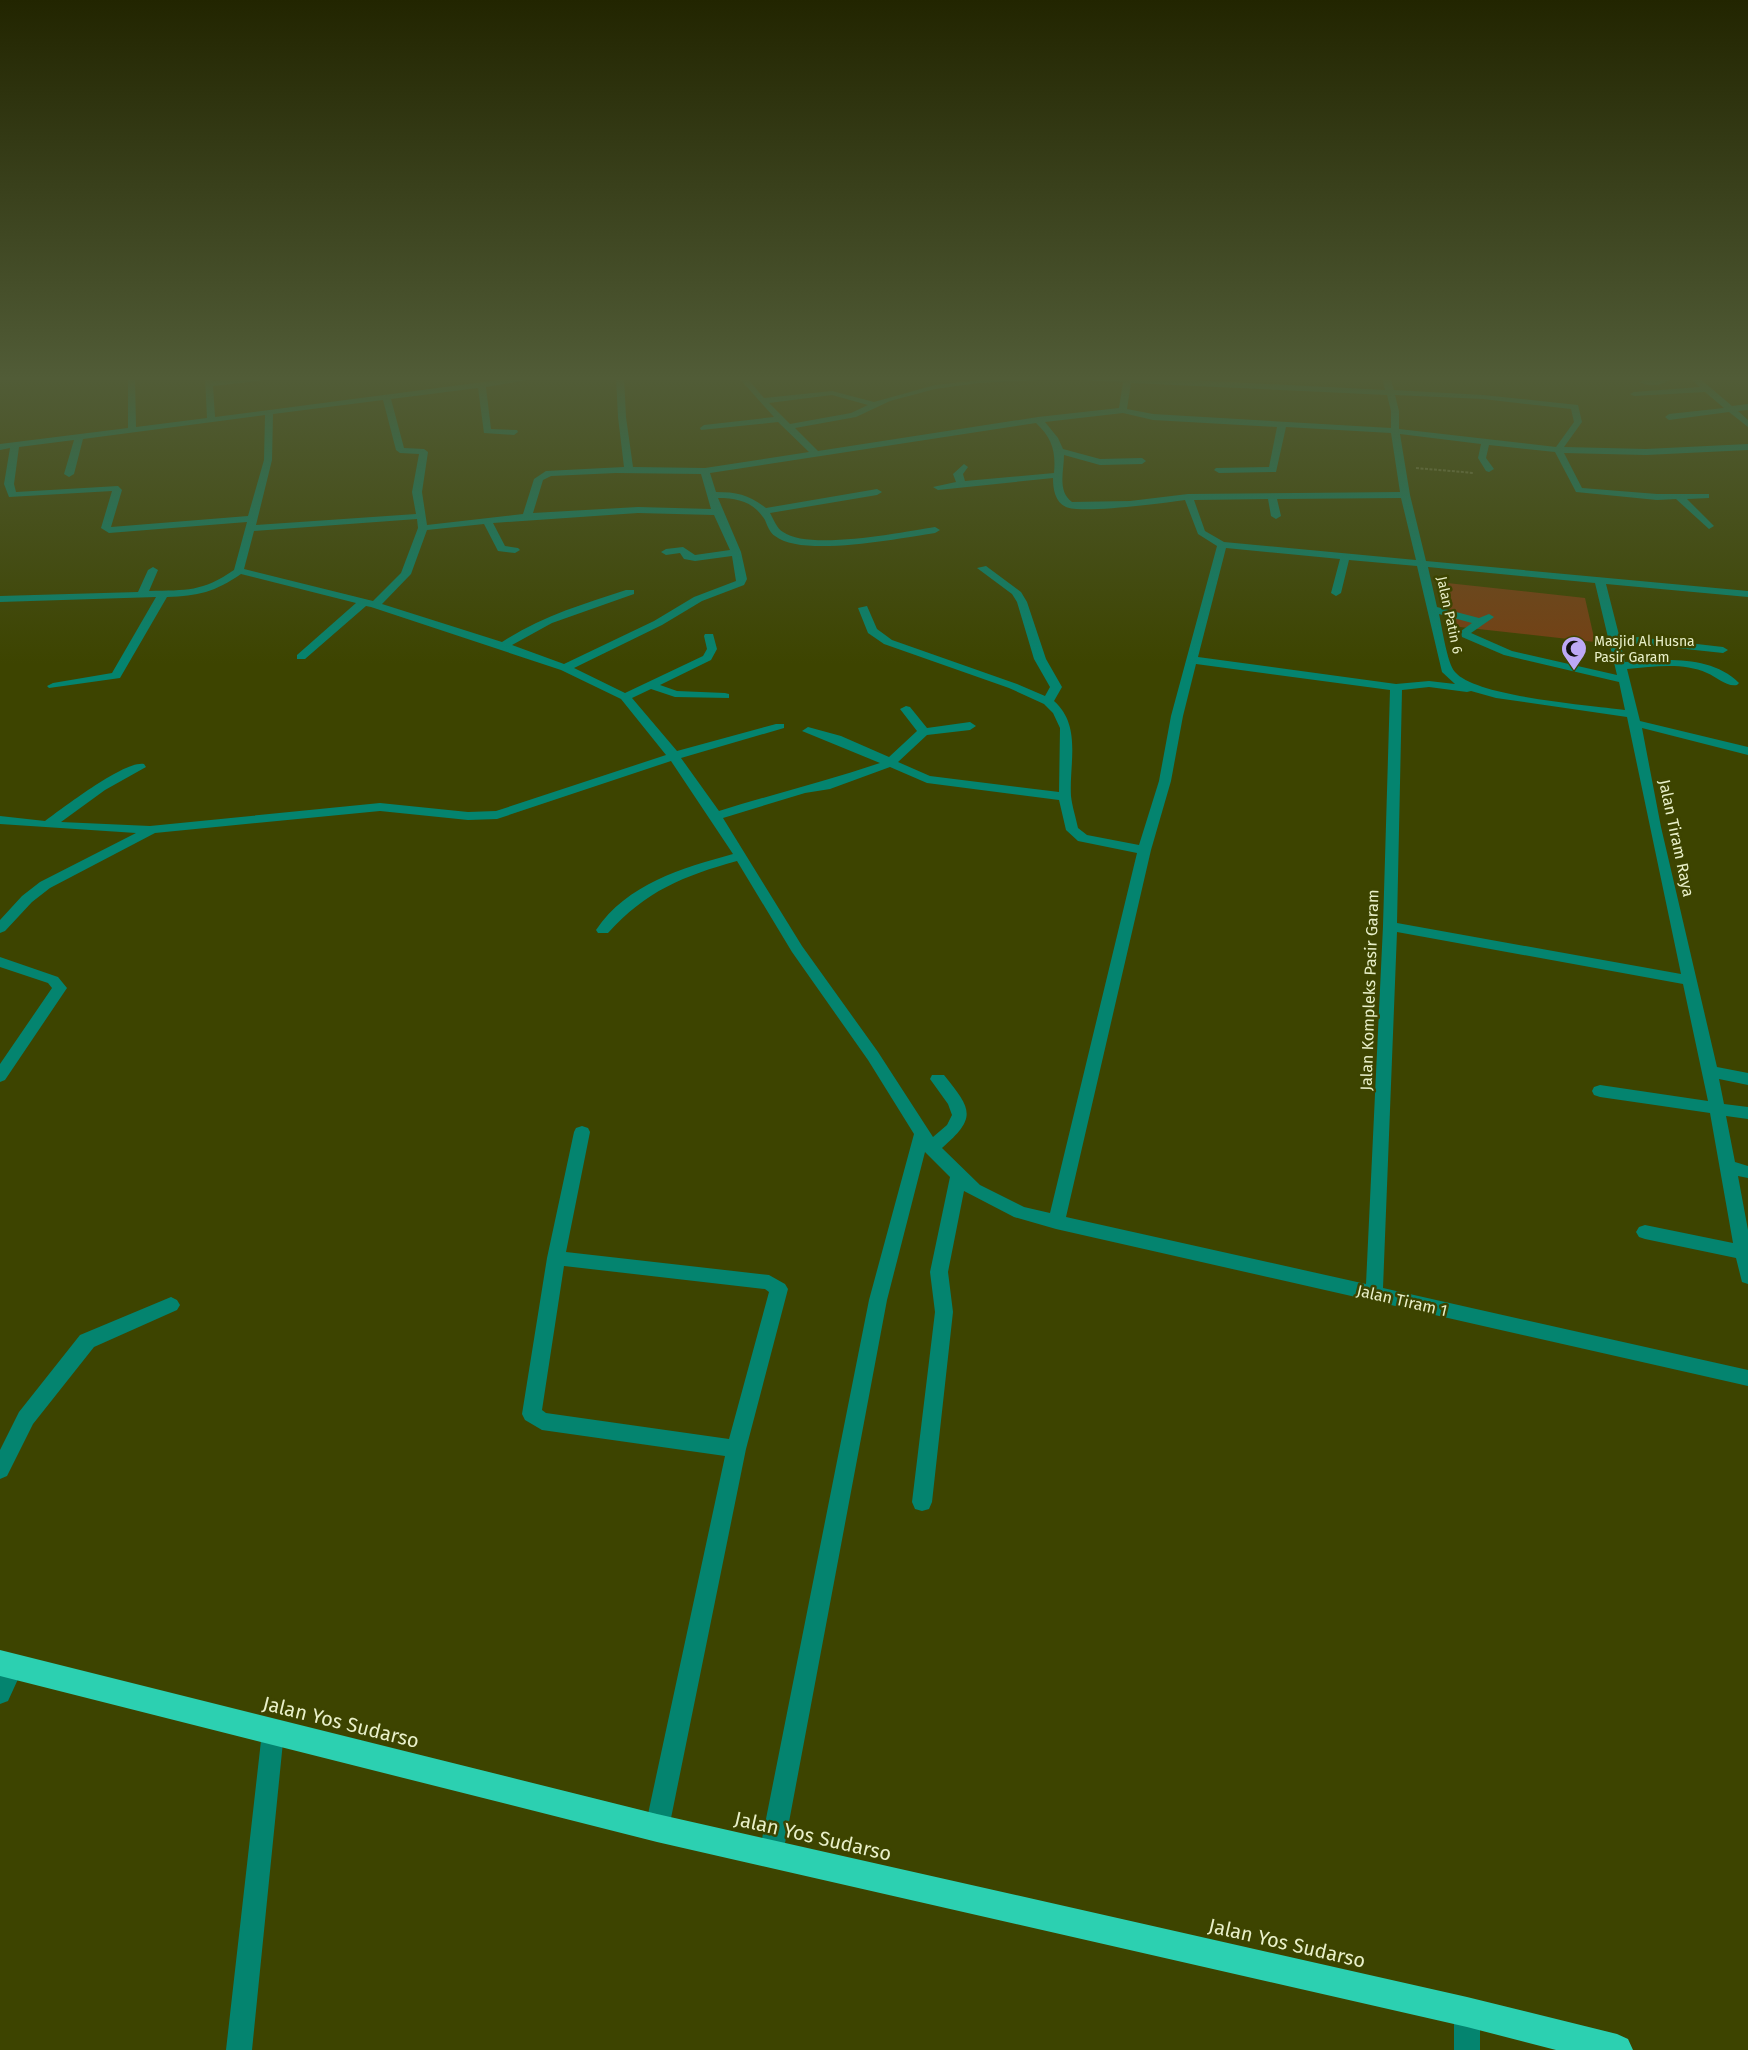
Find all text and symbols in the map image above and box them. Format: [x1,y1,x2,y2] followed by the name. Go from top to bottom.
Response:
[1433,575,1466,655] street label: Jalan Patin 6
[1594,633,1695,666] place label: Masjid Al Husna Pasir Garam
[1559,634,1589,672] mosque icon: Masjid Al Husna Pasir Garam
[1655,778,1698,899] street label: Jalan Tiram Raya
[1356,889,1383,1091] street label: Jalan Kompleks Pasir Garam
[1355,1281,1449,1320] street label: Jalan Tiram 1
[260,1691,422,1753] street label: Jalan Yos Sudarso
[732,1806,894,1866] street label: Jalan Yos Sudarso
[1206,1913,1368,1973] street label: Jalan Yos Sudarso

